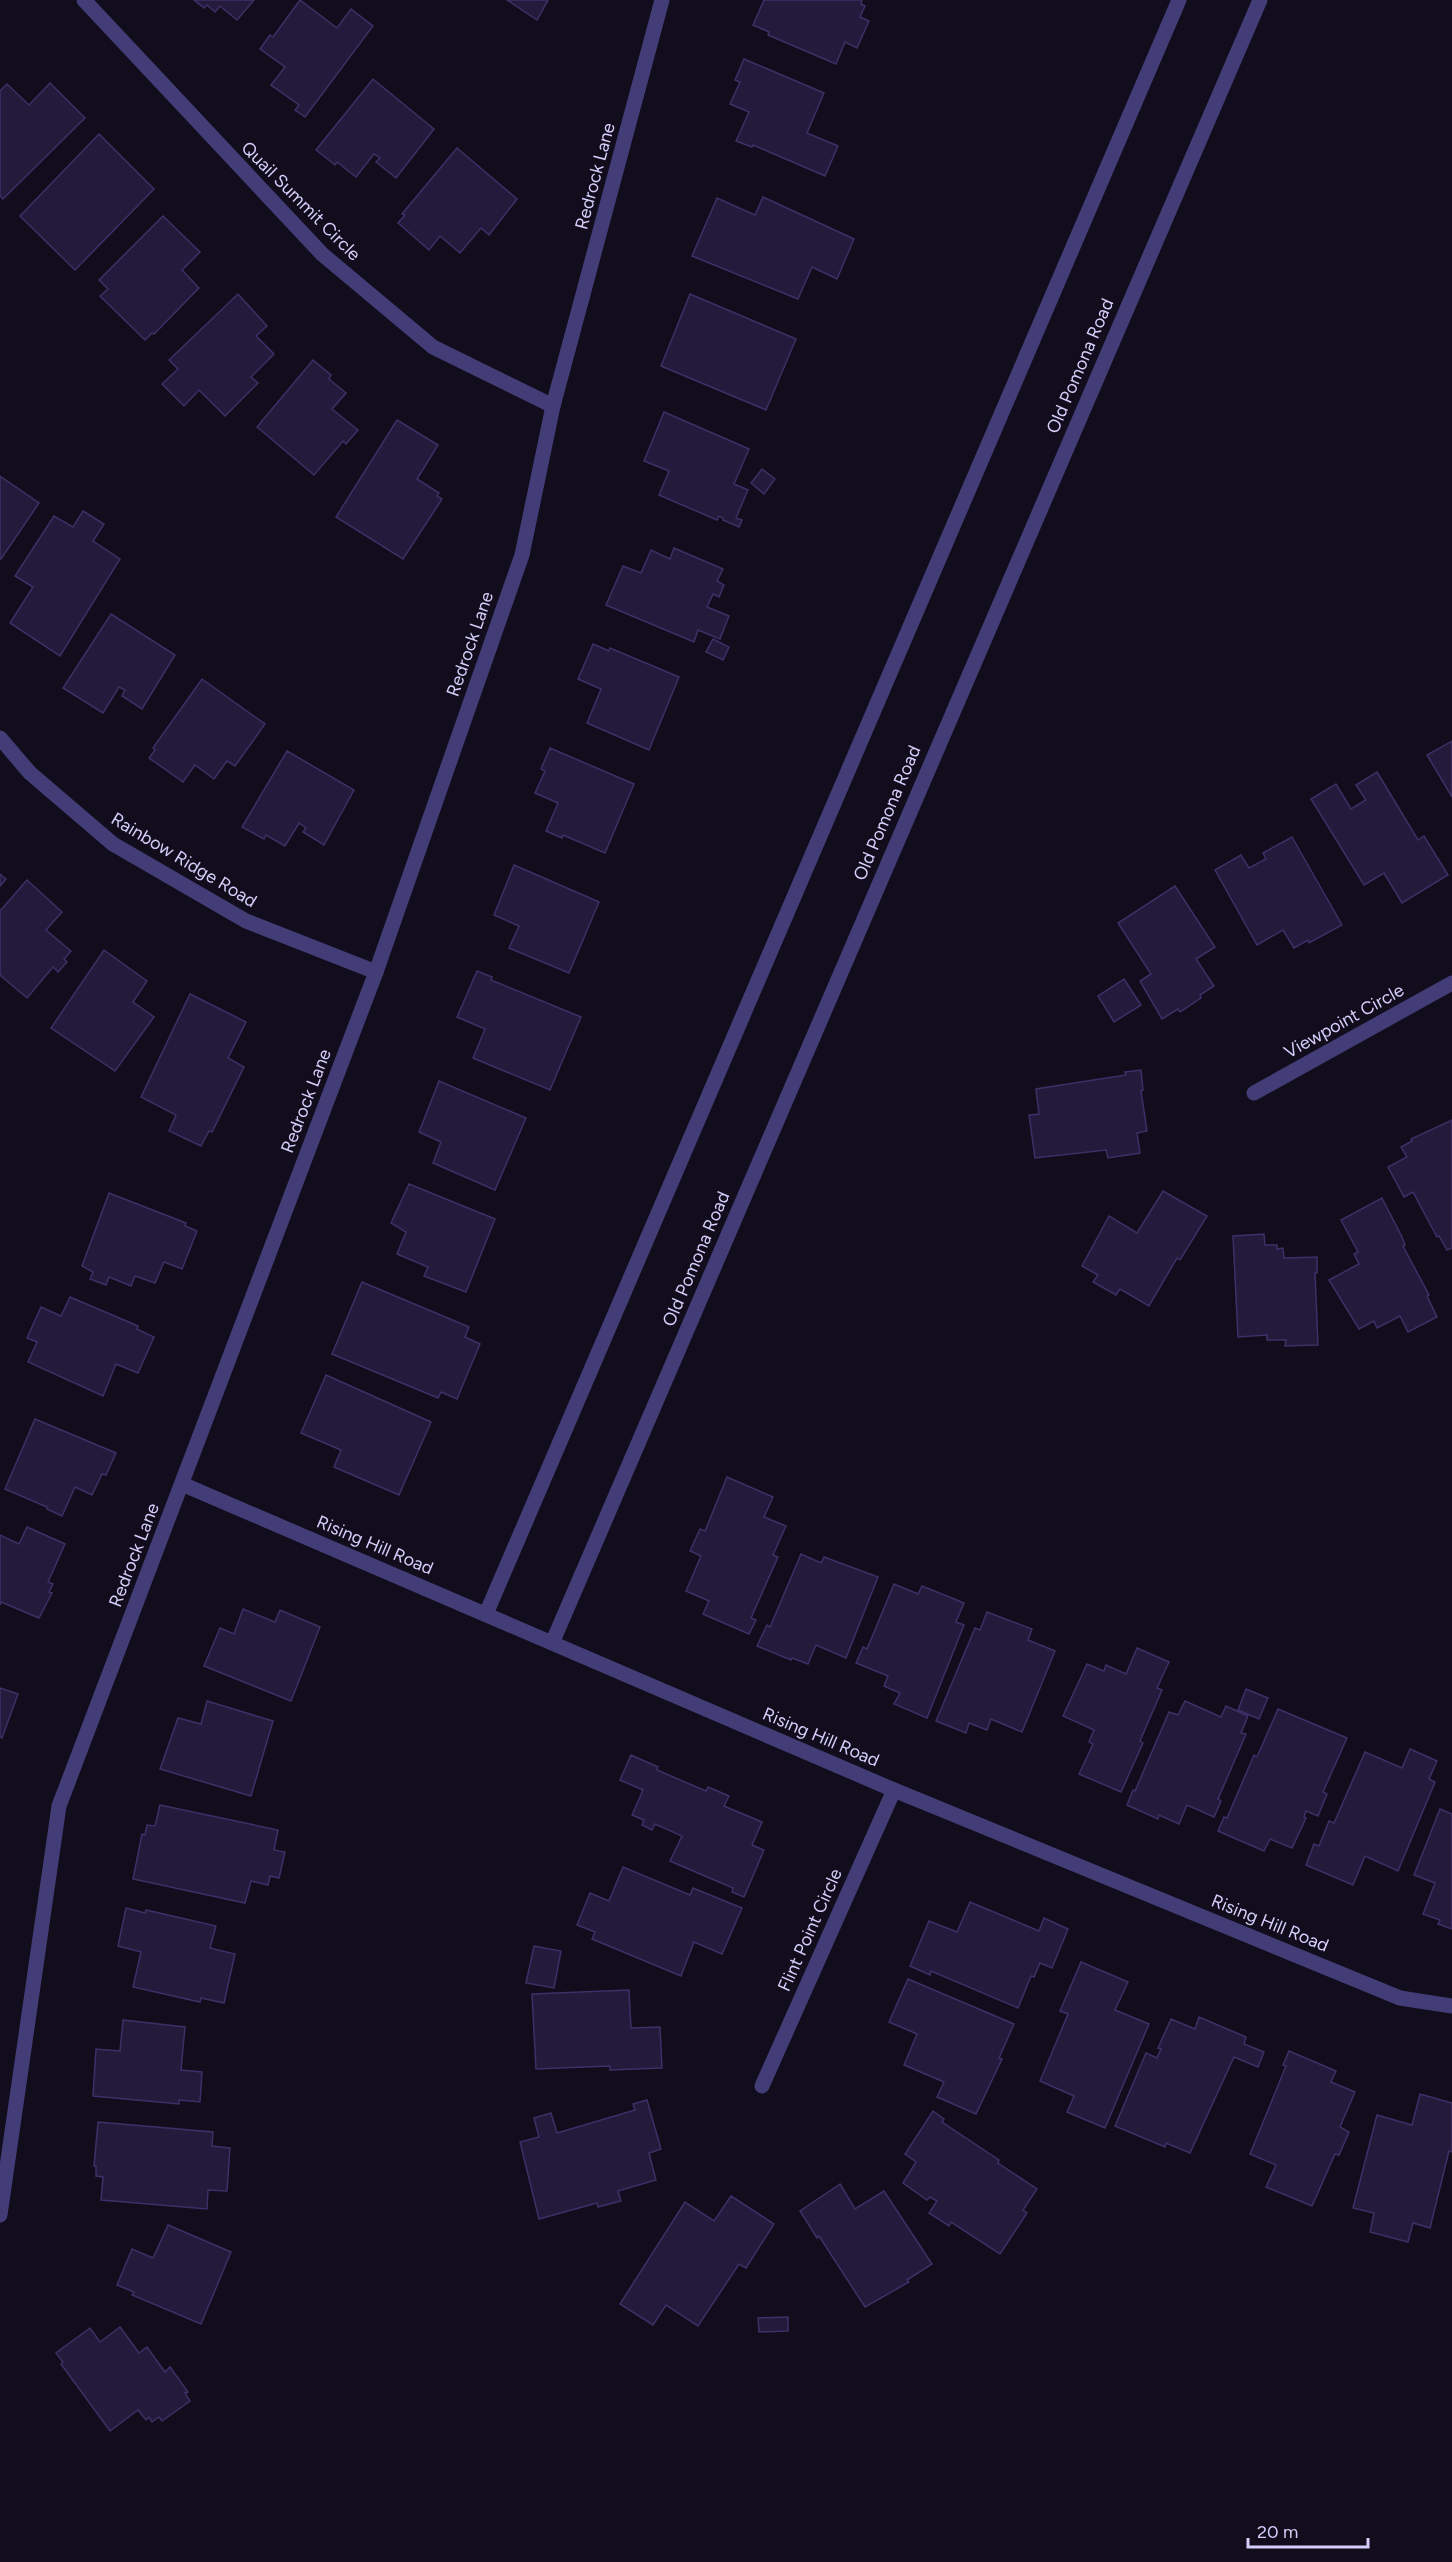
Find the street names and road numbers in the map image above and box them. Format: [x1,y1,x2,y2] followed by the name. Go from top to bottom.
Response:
[570,120,620,232] street label: Redrock Lane
[237,137,365,265] street label: Quail Summit Circle
[1042,295,1118,437] street label: Old Pomona Road
[442,588,498,699] street label: Redrock Lane
[849,742,925,884] street label: Old Pomona Road
[107,808,261,912] street label: Rainbow Ridge Road
[1280,979,1408,1063] street label: Viewpoint Circle
[276,1046,336,1156] street label: Redrock Lane
[658,1188,734,1330] street label: Old Pomona Road
[104,1500,164,1610] street label: Redrock Lane
[313,1511,437,1579] street label: Rising Hill Road
[759,1703,883,1771] street label: Rising Hill Road
[773,1865,847,1995] street label: Flint Point Circle
[1208,1889,1332,1957] street label: Rising Hill Road

